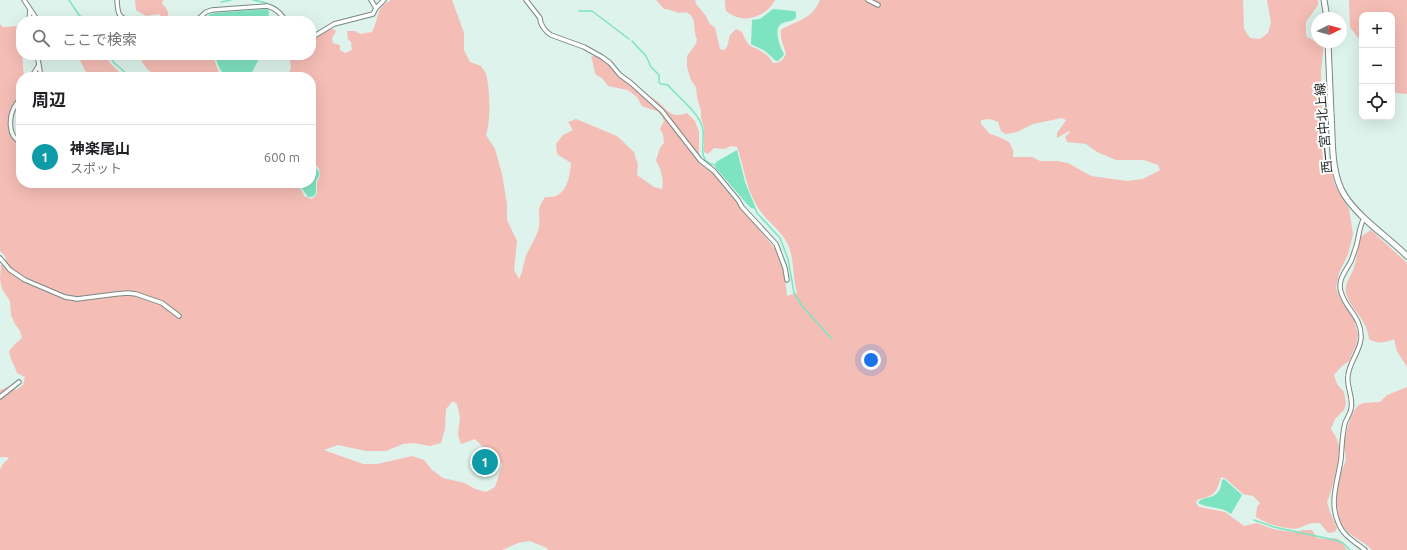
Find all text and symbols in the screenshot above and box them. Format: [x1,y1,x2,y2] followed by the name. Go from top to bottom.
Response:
[1311,12,1347,48] north arrow
[1359,12,1395,120] map controls
[1359,12,1395,48] button: +
[16,16,316,60] search box
[30,27,52,49] icon: search
[62,31,137,48] text: ここで検索
[1359,48,1395,84] button: −
[1312,82,1334,174] street label: 西一宮中北上線
[1359,84,1395,120] button: locate
[32,90,66,109] text: 周辺
[70,140,130,157] text: 神楽尾山
[41,150,49,164] text: 1
[264,150,300,164] text: 600 m
[70,161,122,175] text: スポット
[861,350,881,370] your location
[472,447,498,477] pin: 1

